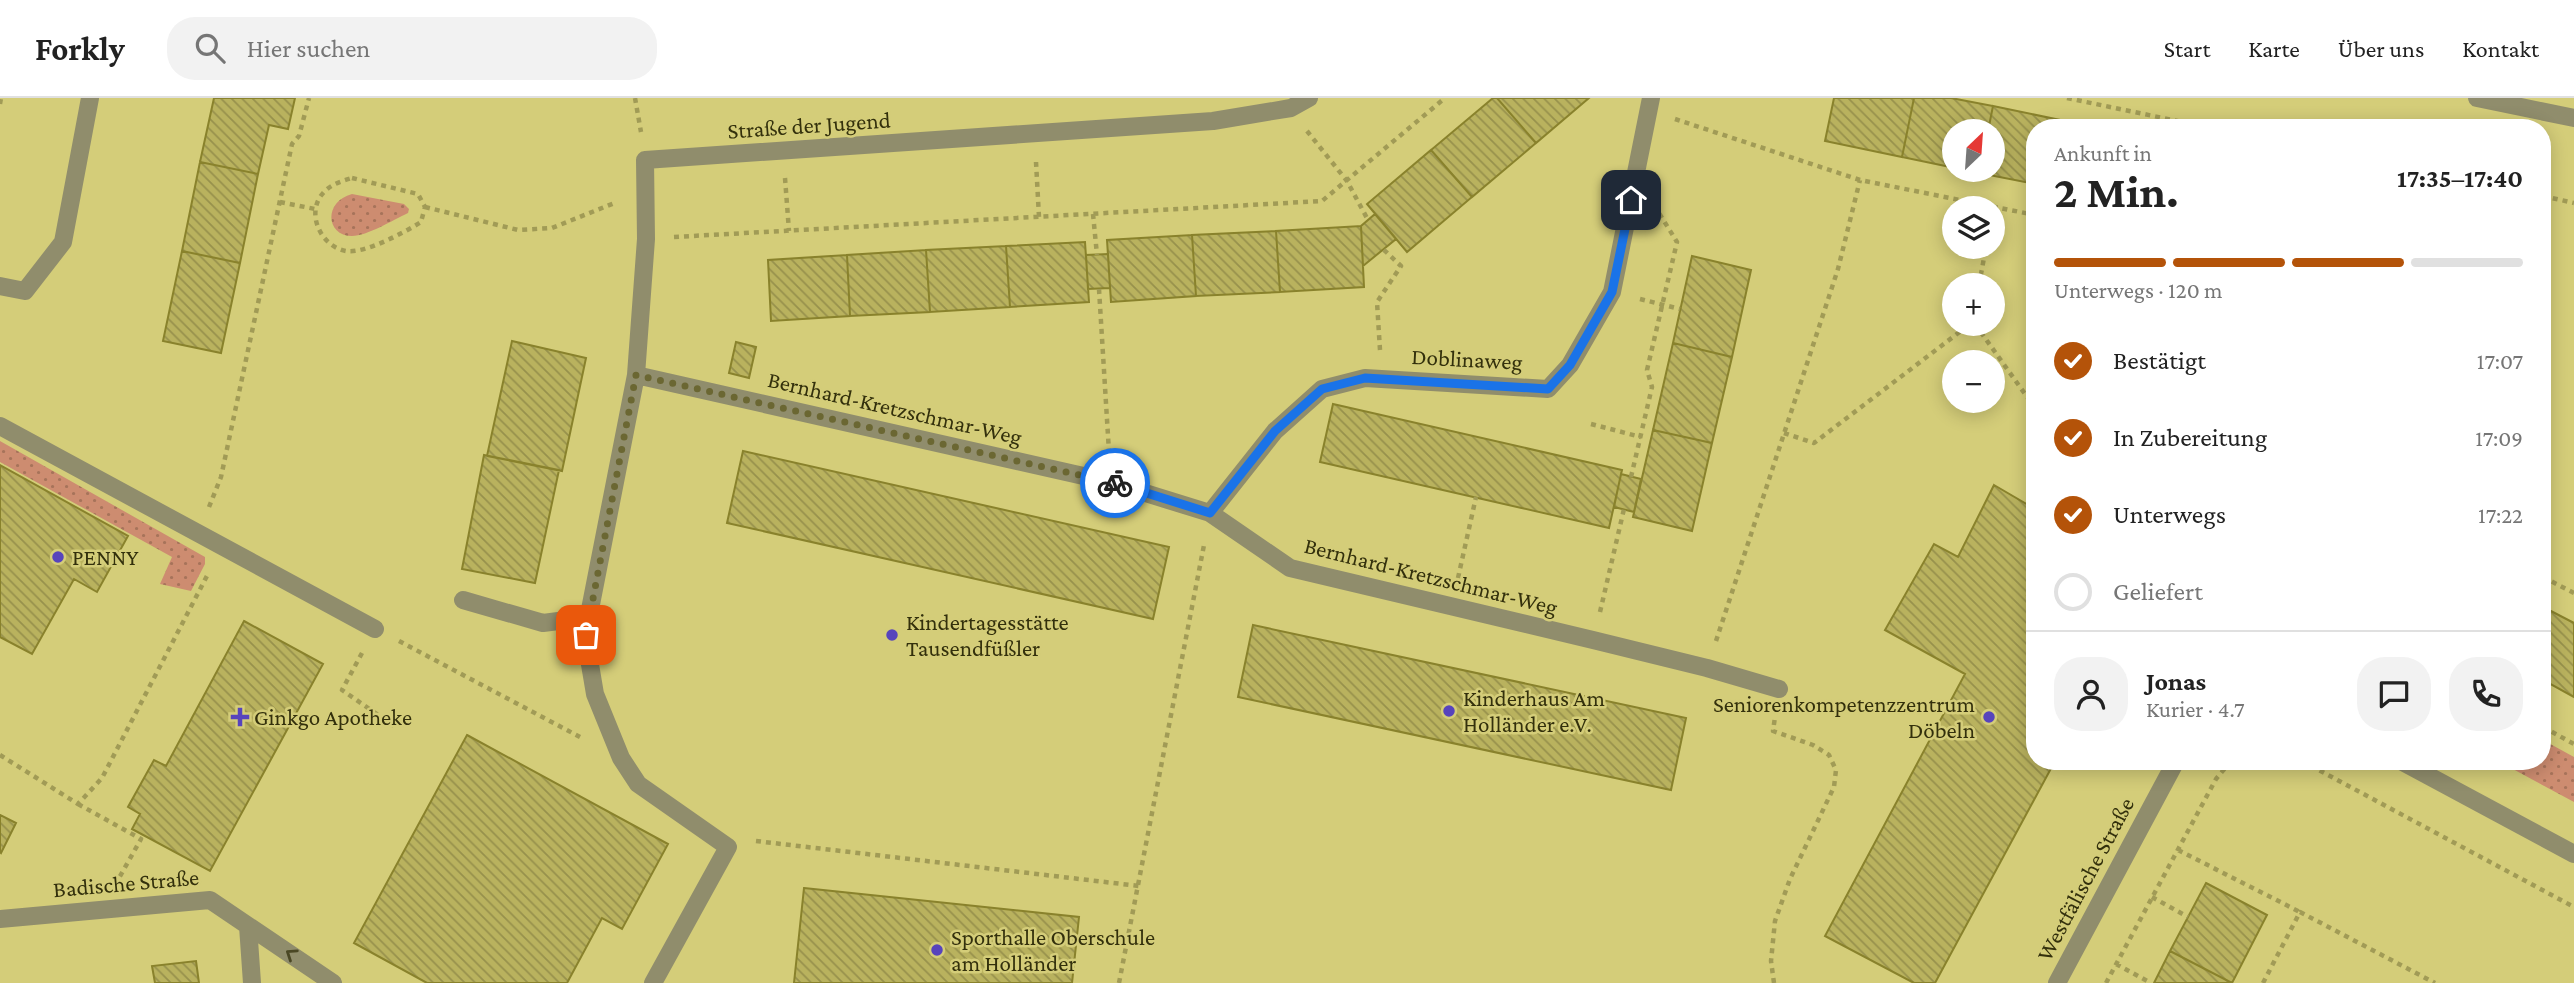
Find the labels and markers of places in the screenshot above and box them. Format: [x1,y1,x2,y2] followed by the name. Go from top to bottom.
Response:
[1601,170,1661,230] pin
[72,544,139,570] place label: PENNY
[50,549,66,565] marker: PENNY
[556,605,616,665] pin
[906,609,1069,661] place label: Kindertagesstätte Tausendfüßler
[884,627,900,643] marker: Kindertagesstätte Tausendfüßler
[1463,685,1605,737] place label: Kinderhaus Am Holländer e.V.
[1713,691,1975,743] place label: Seniorenkompetenzzentrum Döbeln
[1441,703,1457,719] marker: Kinderhaus Am Holländer e.V.
[254,704,412,730] place label: Ginkgo Apotheke
[232,709,248,725] marker: Ginkgo Apotheke
[1981,709,1997,725] marker: Seniorenkompetenzzentrum Döbeln
[951,924,1155,976] place label: Sporthalle Oberschule am Holländer
[929,942,945,958] marker: Sporthalle Oberschule am Holländer

